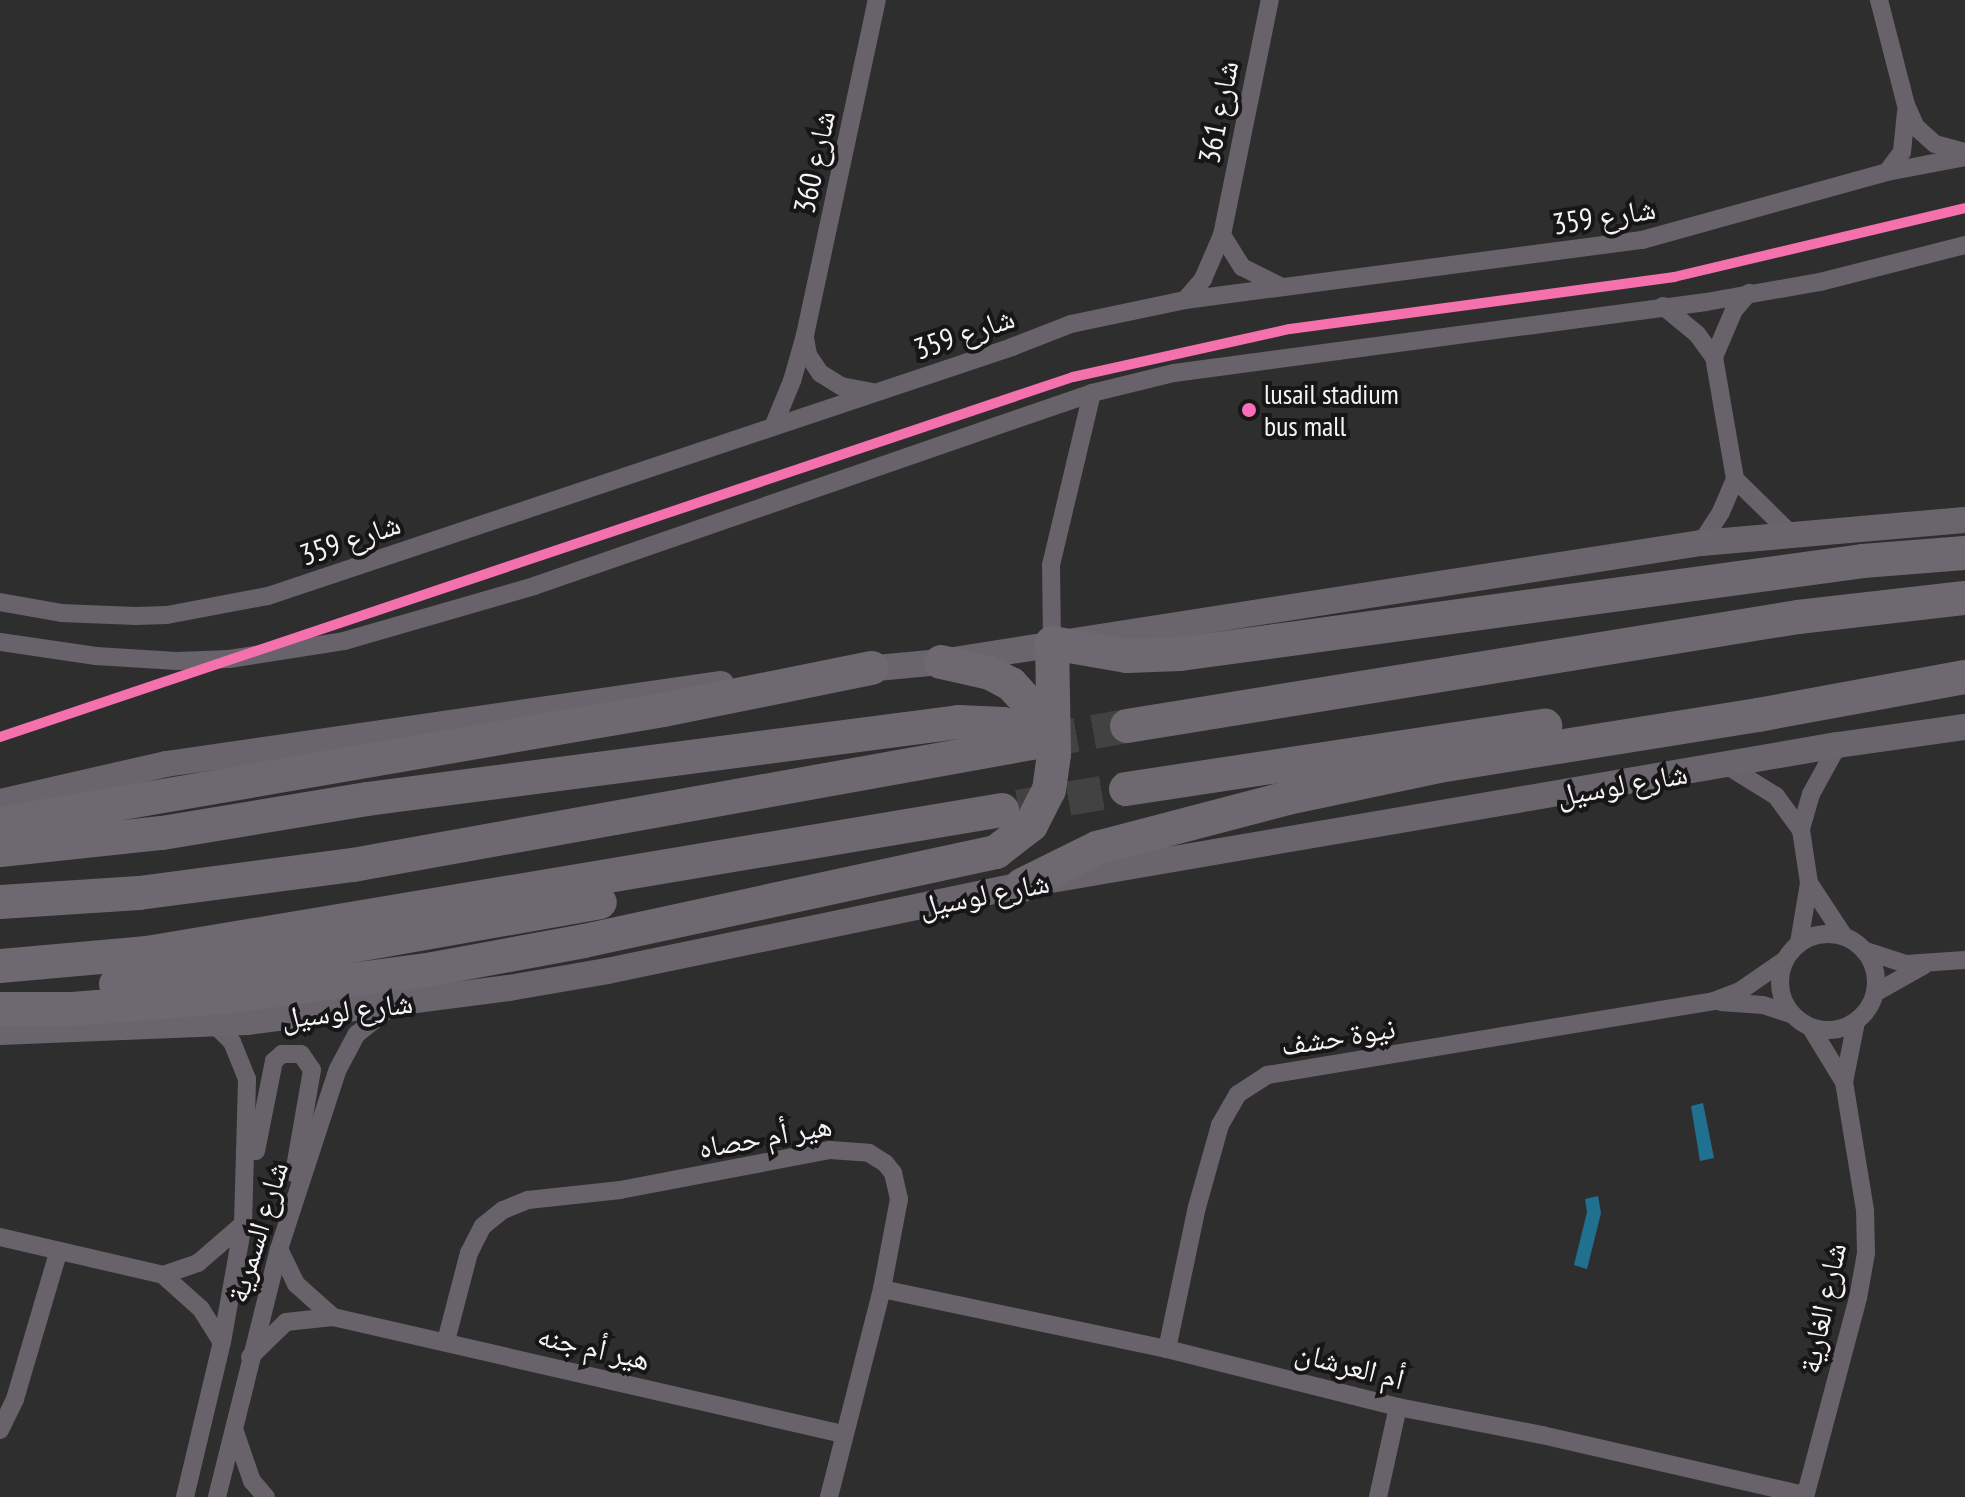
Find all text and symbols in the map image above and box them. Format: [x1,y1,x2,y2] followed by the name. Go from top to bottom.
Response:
[1190,58,1246,166] street label: شارع 361
[786,107,842,217] street label: شارع 360
[1550,190,1658,242] street label: شارع 359
[909,299,1019,367] street label: شارع 359
[1264,377,1399,443] place label: lusail stadium bus mall
[1241,402,1257,418] marker: lusail stadium bus mall
[295,505,405,573] street label: شارع 359
[1554,755,1690,813] street label: شارع لوسيل
[916,864,1052,924] street label: شارع لوسيل
[279,984,415,1036] street label: شارع لوسيل
[1278,1009,1398,1063] street label: نيوة حشف
[695,1107,835,1165] street label: هير أم حصاه
[219,1157,295,1307] street label: شارع السمرية
[1791,1240,1853,1376] street label: شارع الغارية
[534,1317,654,1377] street label: هير أم جنه
[1292,1333,1408,1397] street label: أم العرشان

